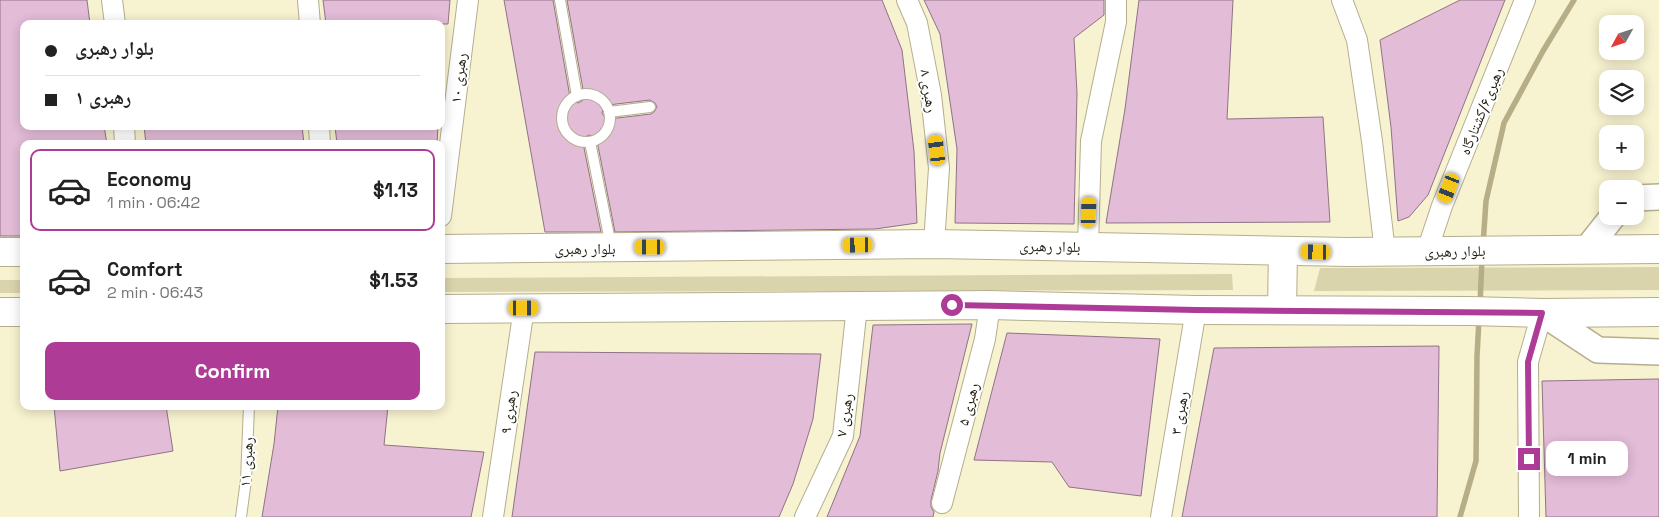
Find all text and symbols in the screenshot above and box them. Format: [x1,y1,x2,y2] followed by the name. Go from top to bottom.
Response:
[1599,15,1644,60] north arrow
[1599,15,1644,225] map controls
[75,36,154,61] text: بلوار رهبری
[445,52,472,104] street label: رهبری ۱۰
[1455,64,1508,158] street label: رهبری۶/کشتارگاه
[915,68,942,114] street label: رهبری ۸
[1599,70,1644,115] button: layers
[75,85,131,110] text: رهبری ۱
[1599,125,1644,170] button: +
[927,134,946,166] car
[107,167,191,192] text: Economy
[47,168,92,213] icon: car
[1436,171,1461,205] car
[373,178,418,203] text: $1.13
[1599,180,1644,225] button: −
[107,192,200,213] text: 1 min · 06:42
[1080,197,1097,227] car
[1019,236,1081,257] street label: بلوار رهبری
[842,237,873,253] car
[554,239,616,259] street label: بلوار رهبری
[635,240,665,255] car
[1424,241,1486,262] street label: بلوار رهبری
[1300,244,1331,260] car
[107,257,183,282] text: Comfort
[47,258,92,303] icon: car
[369,268,418,293] text: $1.53
[107,282,203,303] text: 2 min · 06:43
[941,294,963,316] route start
[509,301,539,316] car
[45,342,420,400] button: Confirm
[953,380,984,428] street label: رهبری ۵
[496,389,521,435] street label: رهبری ۹
[1166,390,1193,436] street label: رهبری ۳
[831,392,858,438] street label: رهبری ۷
[235,436,258,488] street label: رهبری ۱۱
[1546,442,1629,476] callout: 1 min
[1518,448,1540,470] route end
[1567,448,1607,469] text: 1 min

